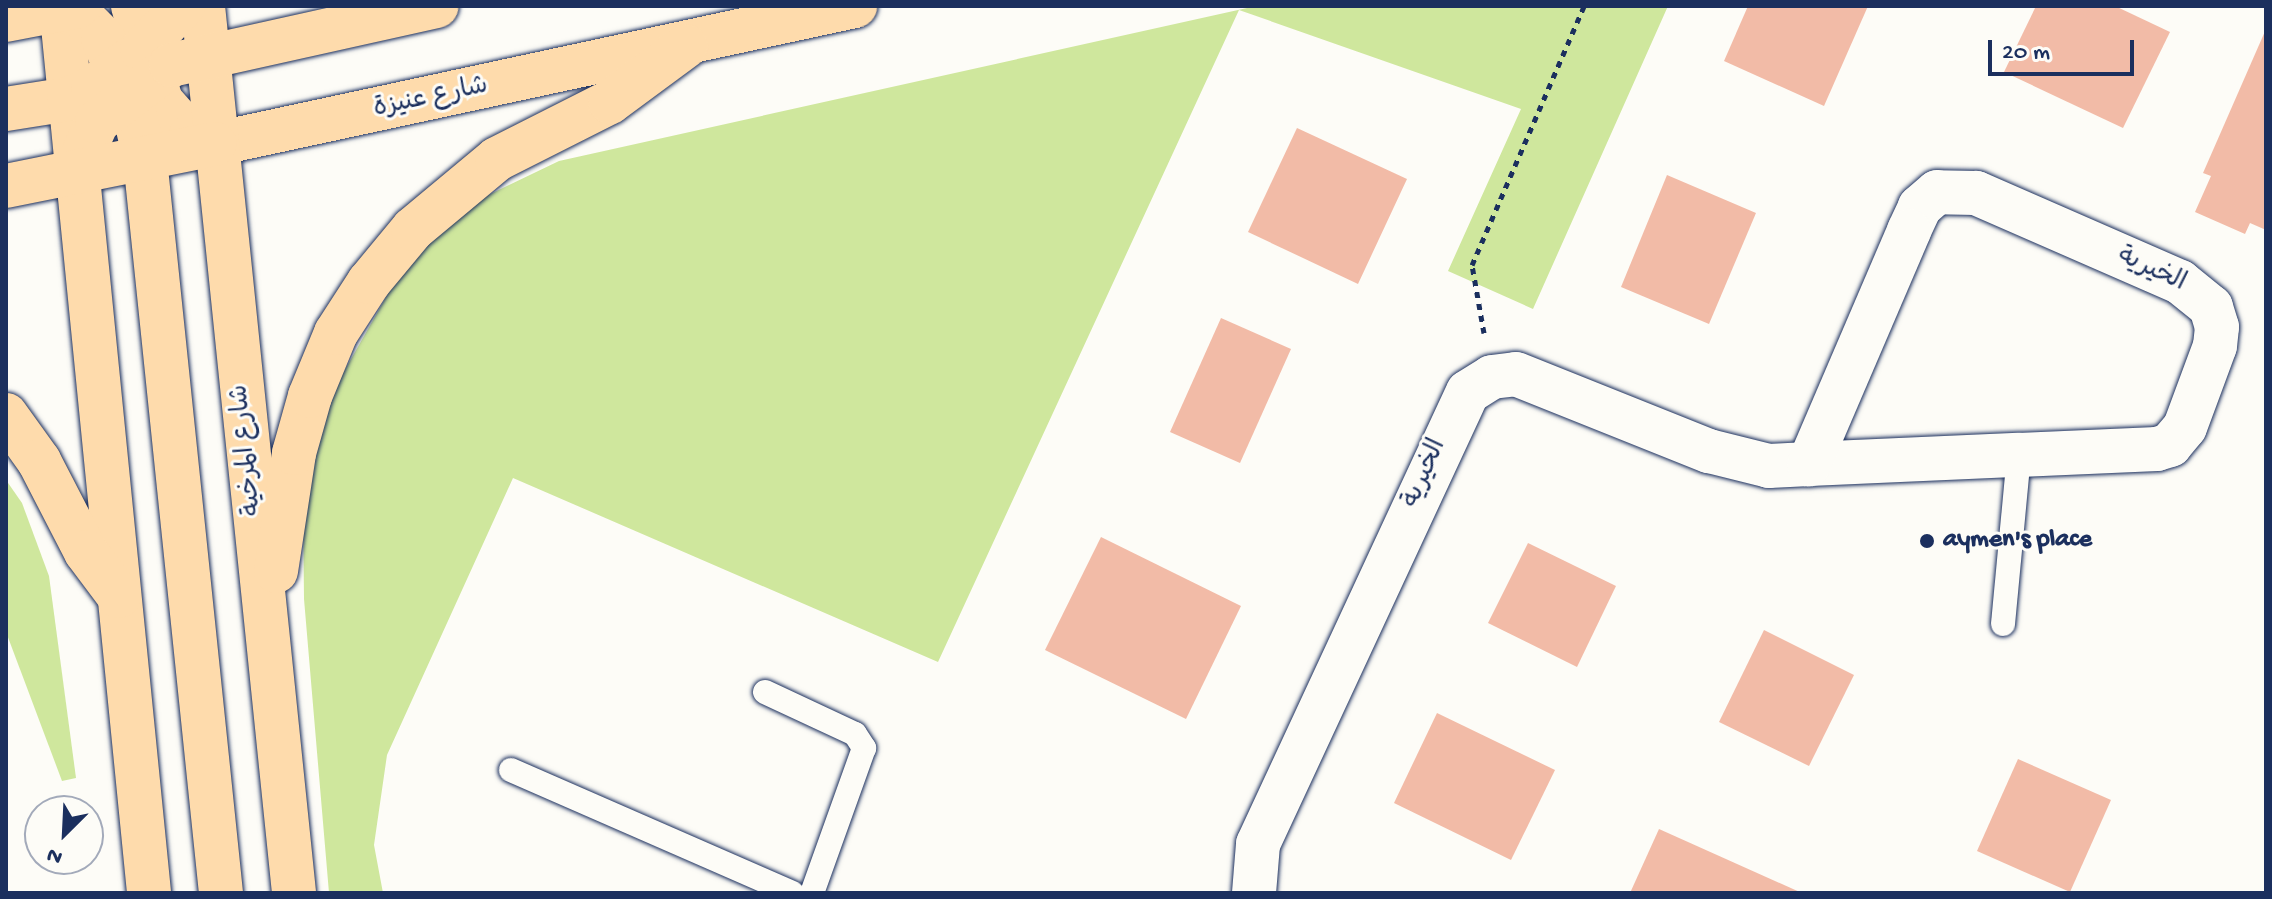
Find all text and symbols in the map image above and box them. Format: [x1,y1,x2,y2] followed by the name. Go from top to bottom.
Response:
[1992,24,2138,74] scale bar
[2002,39,2050,68] text: 20 m
[371,72,491,126] street label: شارع عنيزة
[2112,242,2190,300] street label: الخيرية
[226,383,270,517] street label: شارع المرخية
[1397,435,1455,513] street label: الخيرية
[1943,525,2092,557] place label: aymen's place
[1918,532,1936,550] marker: aymen's place
[24,795,104,875] north arrow
[43,840,67,870] text: N

